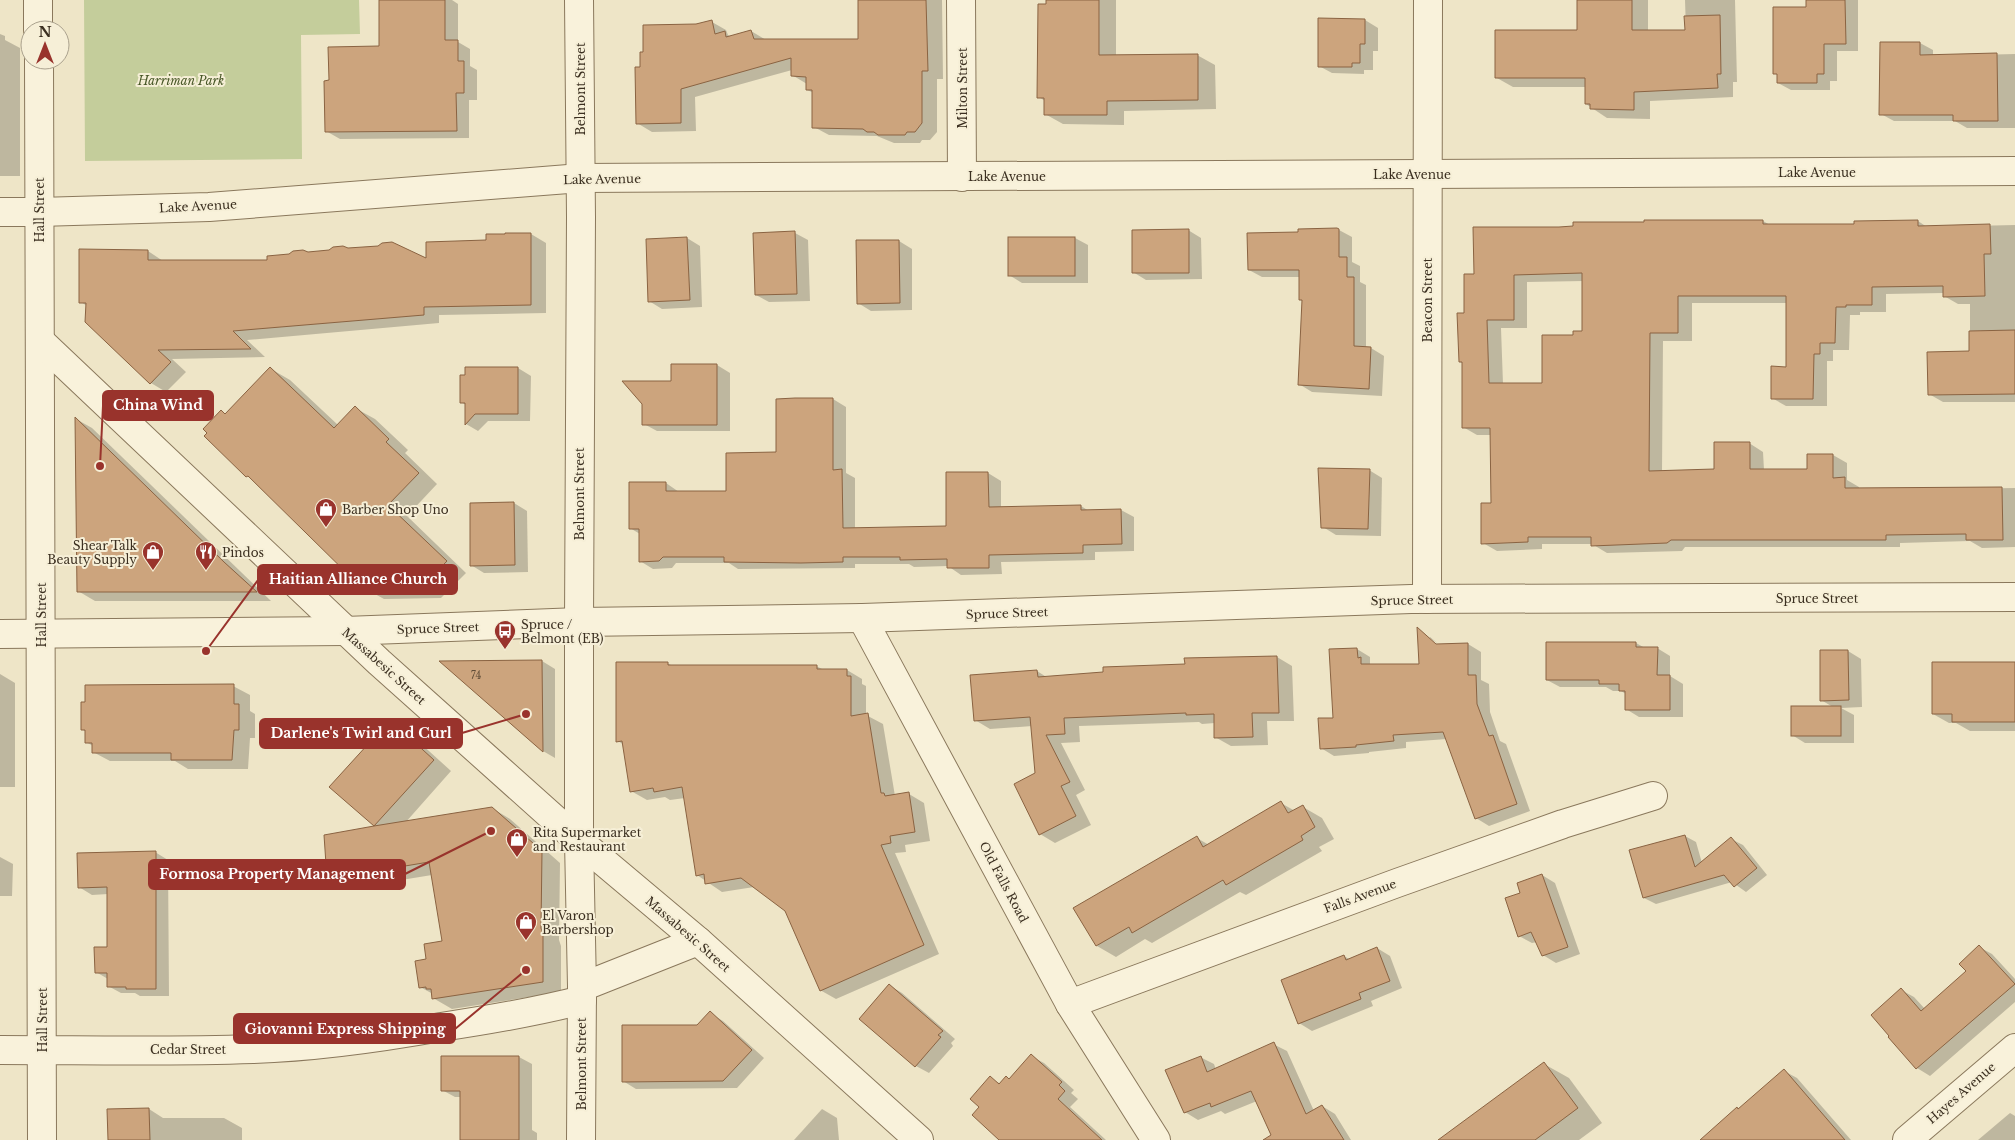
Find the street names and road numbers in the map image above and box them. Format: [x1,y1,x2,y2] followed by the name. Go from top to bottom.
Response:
[573,42,588,136] street label: Belmont Street
[955,47,970,129] street label: Milton Street
[1778,165,1856,180] street label: Lake Avenue
[1373,167,1451,182] street label: Lake Avenue
[968,169,1046,184] street label: Lake Avenue
[563,171,641,187] street label: Lake Avenue
[32,177,47,243] street label: Hall Street
[159,196,237,216] street label: Lake Avenue
[1420,257,1435,342] street label: Beacon Street
[572,447,587,541] street label: Belmont Street
[34,582,49,648] street label: Hall Street
[1776,591,1859,606] street label: Spruce Street
[1371,592,1454,608] street label: Spruce Street
[966,604,1049,622] street label: Spruce Street
[397,619,480,637] street label: Spruce Street
[339,624,429,708] street label: Massabesic Street
[976,839,1032,925] street label: Old Falls Road
[1322,876,1398,916] street label: Falls Avenue
[643,893,734,975] street label: Massabesic Street
[35,987,50,1053] street label: Hall Street
[574,1017,589,1111] street label: Belmont Street
[150,1042,227,1057] street label: Cedar Street
[1924,1059,1998,1127] street label: Hayes Avenue

